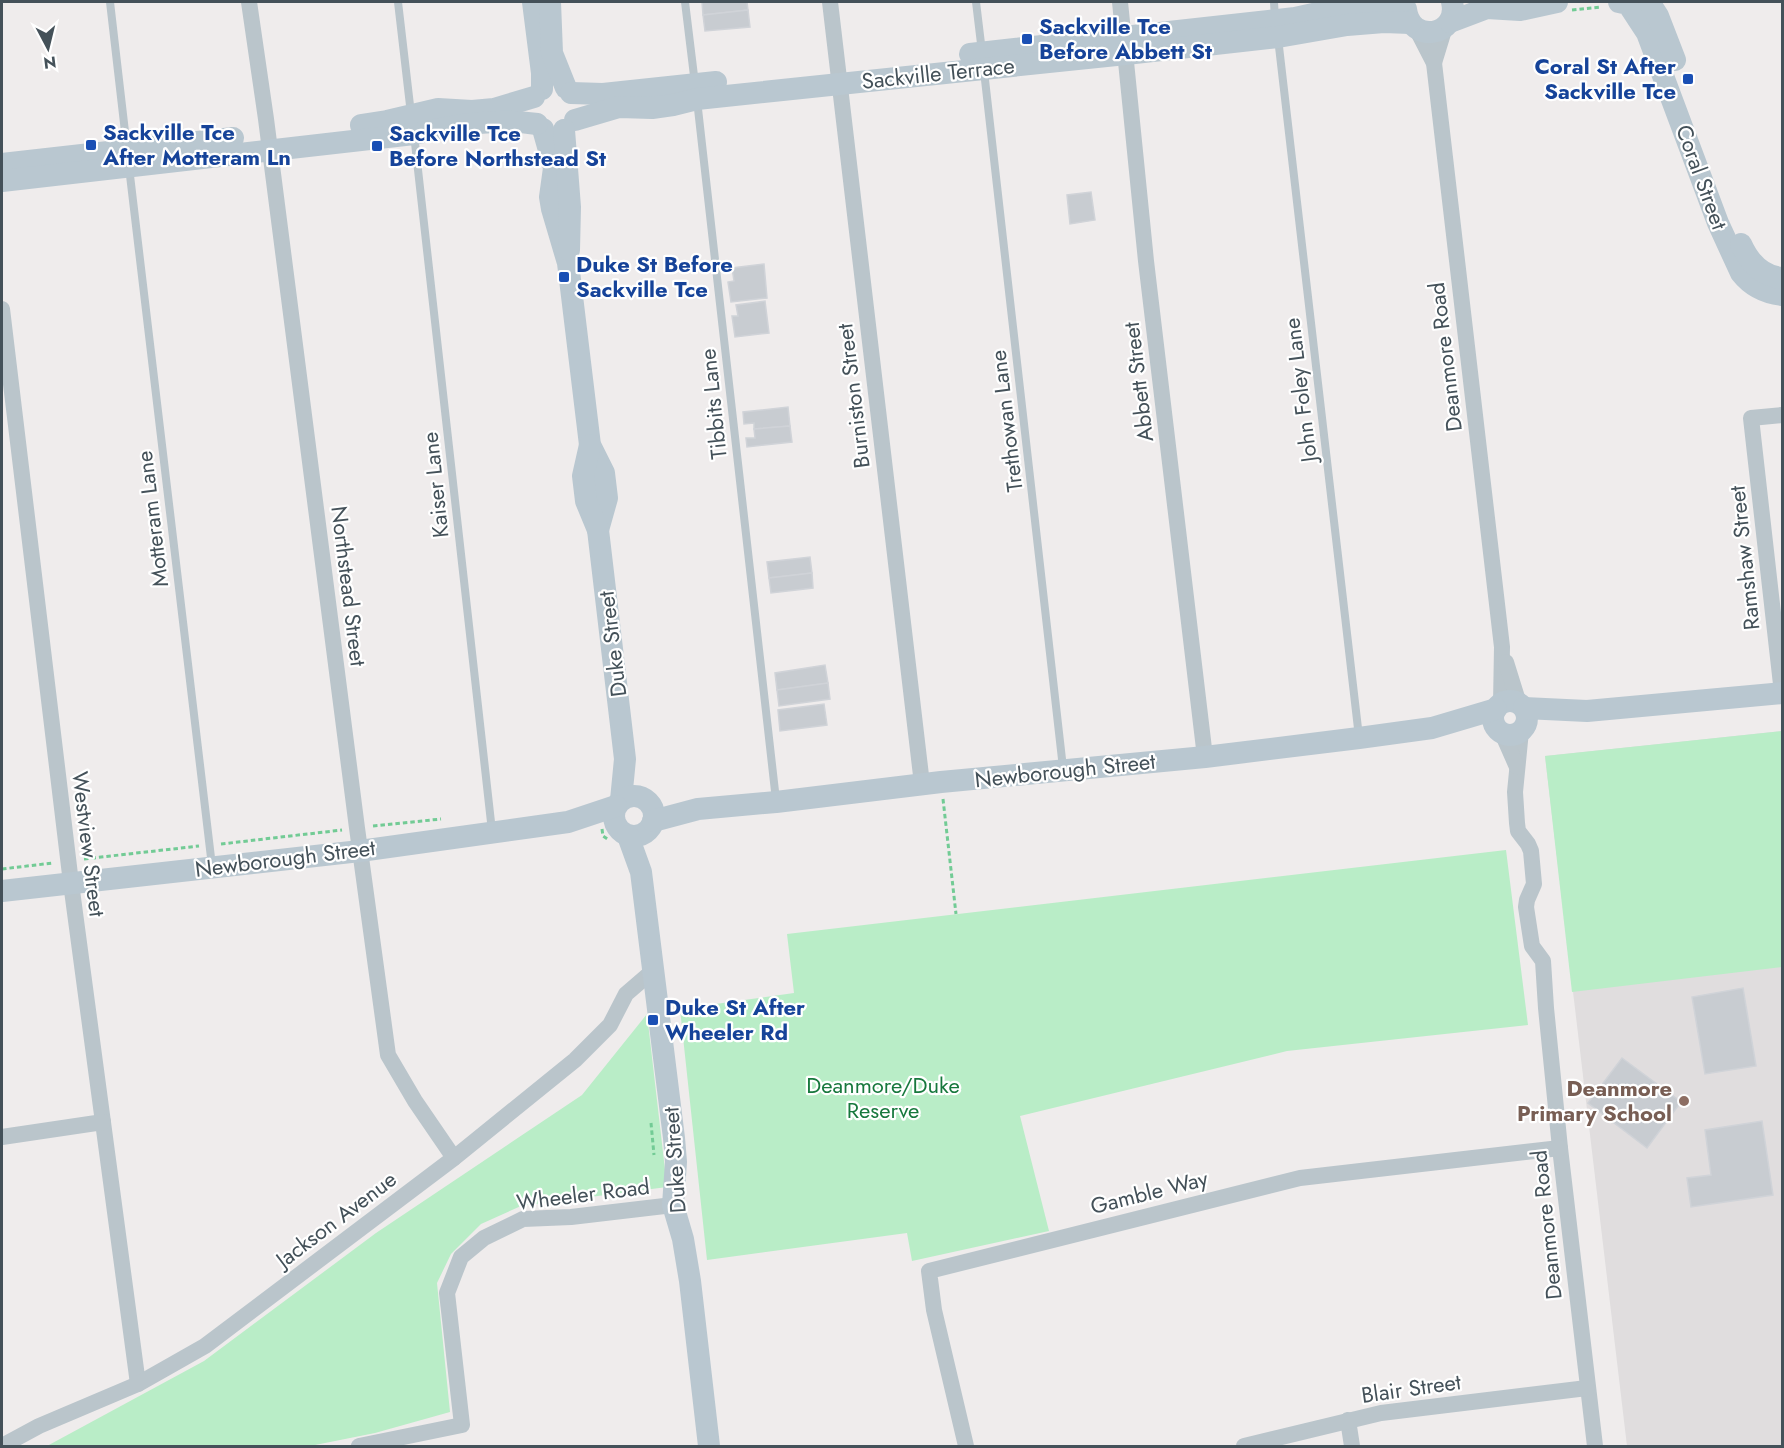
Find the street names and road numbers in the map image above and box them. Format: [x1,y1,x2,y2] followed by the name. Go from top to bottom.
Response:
[860,49,1016,97] street label: Sackville Terrace
[1668,120,1736,235] street label: Coral Street
[1420,281,1470,433] street label: Deanmore Road
[1275,316,1325,467] street label: John Foley Lane
[1115,319,1161,444] street label: Abbett Street
[828,321,878,470] street label: Burniston Street
[691,347,735,461] street label: Tibbits Lane
[981,348,1031,494] street label: Trethowan Lane
[414,430,456,540] street label: Kaiser Lane
[128,449,176,589] street label: Motteram Lane
[1720,484,1767,632] street label: Ramshaw Street
[323,504,375,669] street label: Northstead Street
[590,589,634,699] street label: Duke Street
[973,745,1158,795] street label: Newborough Street
[64,770,114,919] street label: Westview Street
[193,831,378,885] street label: Newborough Street
[654,1105,694,1214] street label: Duke Street
[1522,1149,1570,1301] street label: Deanmore Road
[1087,1162,1211,1222] street label: Gamble Way
[267,1163,403,1277] street label: Jackson Avenue
[515,1170,651,1218] street label: Wheeler Road
[1359,1365,1464,1411] street label: Blair Street

